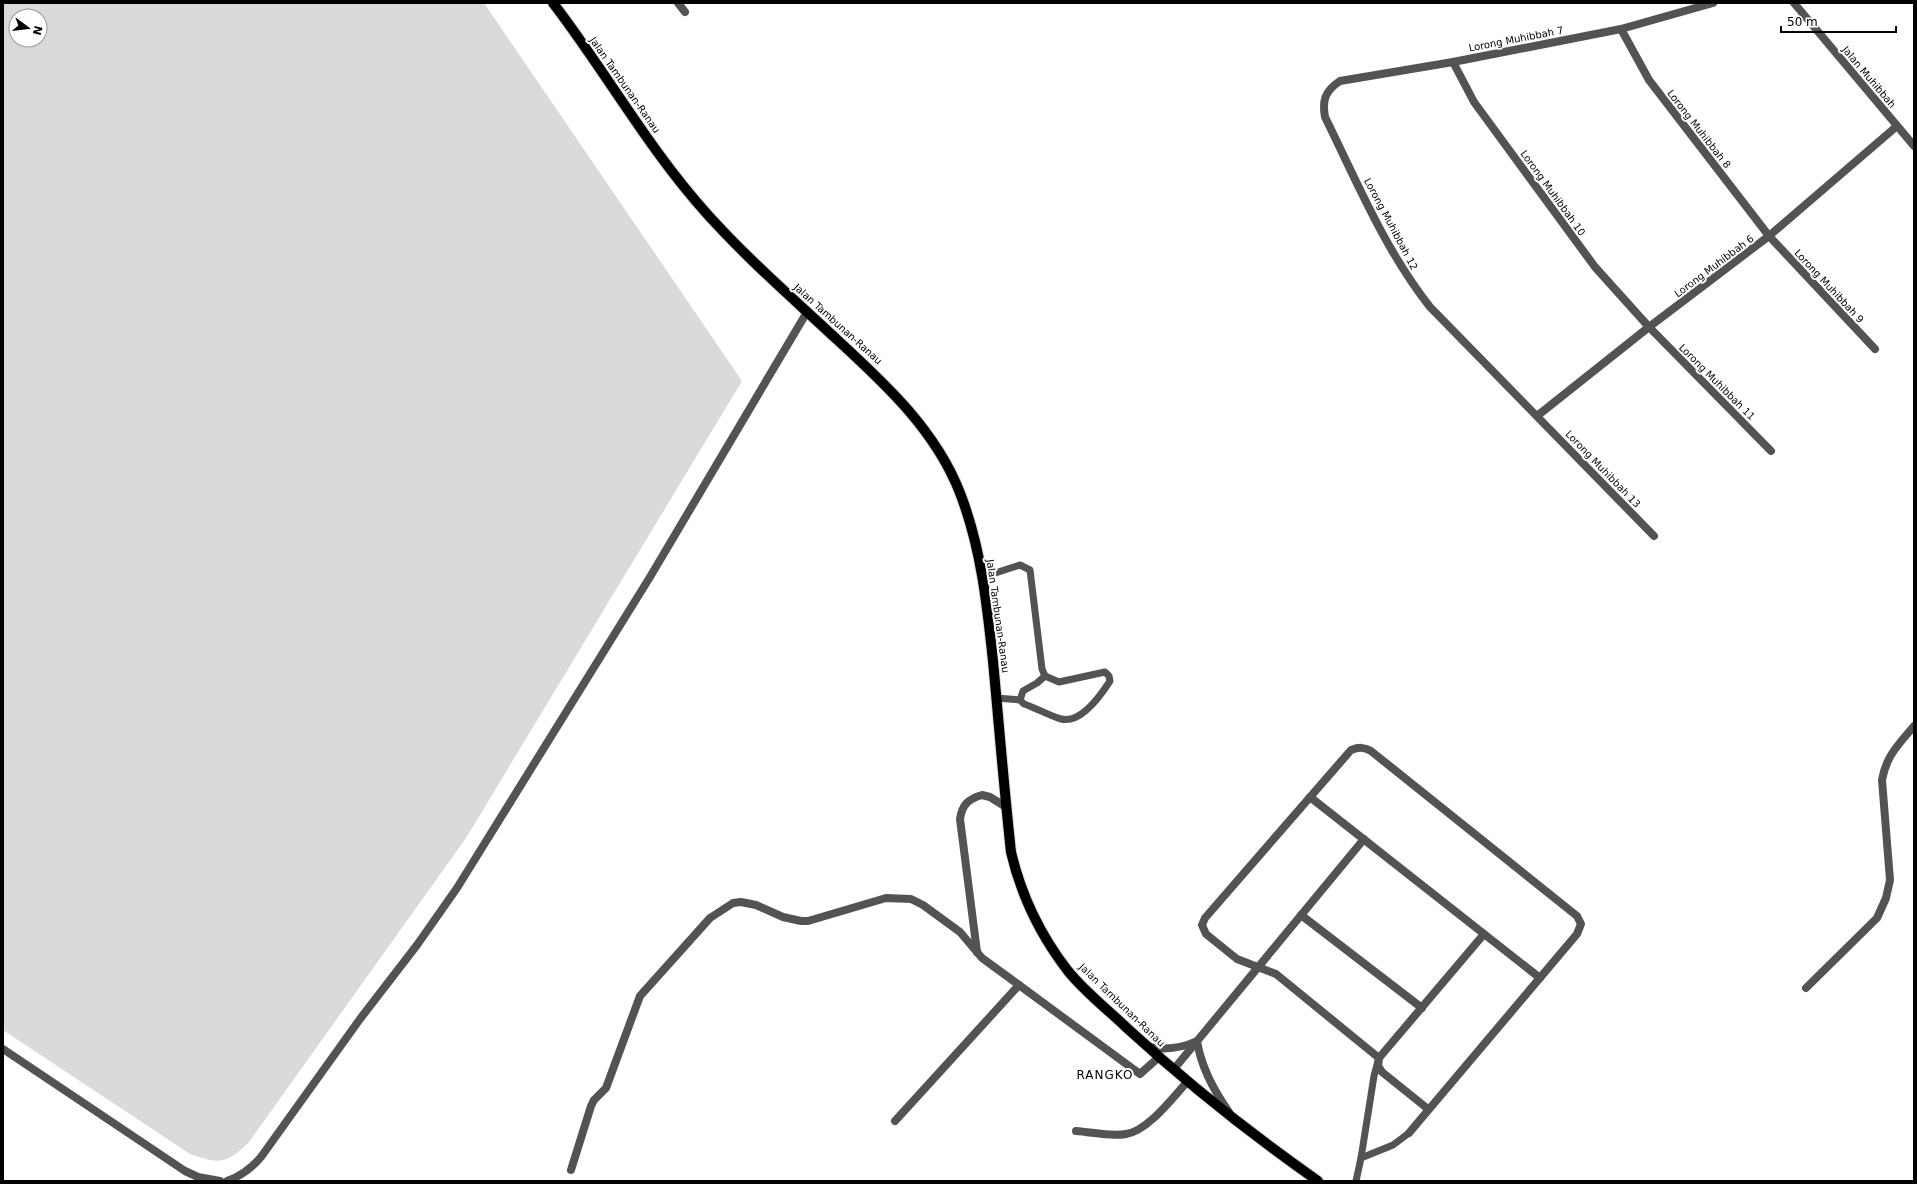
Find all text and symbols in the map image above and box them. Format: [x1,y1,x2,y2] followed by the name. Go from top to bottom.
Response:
[8,8,48,48] north arrow
[1781,8,1896,34] scale bar
[1787,15,1818,29] text: 50 m
[30,24,45,37] text: N
[1468,24,1564,54] street label: Lorong Muhibbah 7
[587,34,662,135] street label: Jalan Tambunan-Ranau
[1839,43,1898,110] street label: Jalan Muhibbah
[1665,88,1733,170] street label: Lorong Muhibbah 8
[1518,148,1588,238] street label: Lorong Muhibbah 10
[1362,176,1420,272] street label: Lorong Muhibbah 12
[1672,233,1756,299] street label: Lorong Muhibbah 6
[1792,247,1866,325] street label: Lorong Muhibbah 9
[791,281,884,366] street label: Jalan Tambunan-Ranau
[1677,342,1757,422] street label: Lorong Muhibbah 11
[1563,428,1643,510] street label: Lorong Muhibbah 13
[984,558,1011,674] street label: Jalan Tambunan-Ranau
[1076,961,1167,1049] street label: Jalan Tambunan-Ranau
[1077,1068,1134,1082] district label: RANGKO

